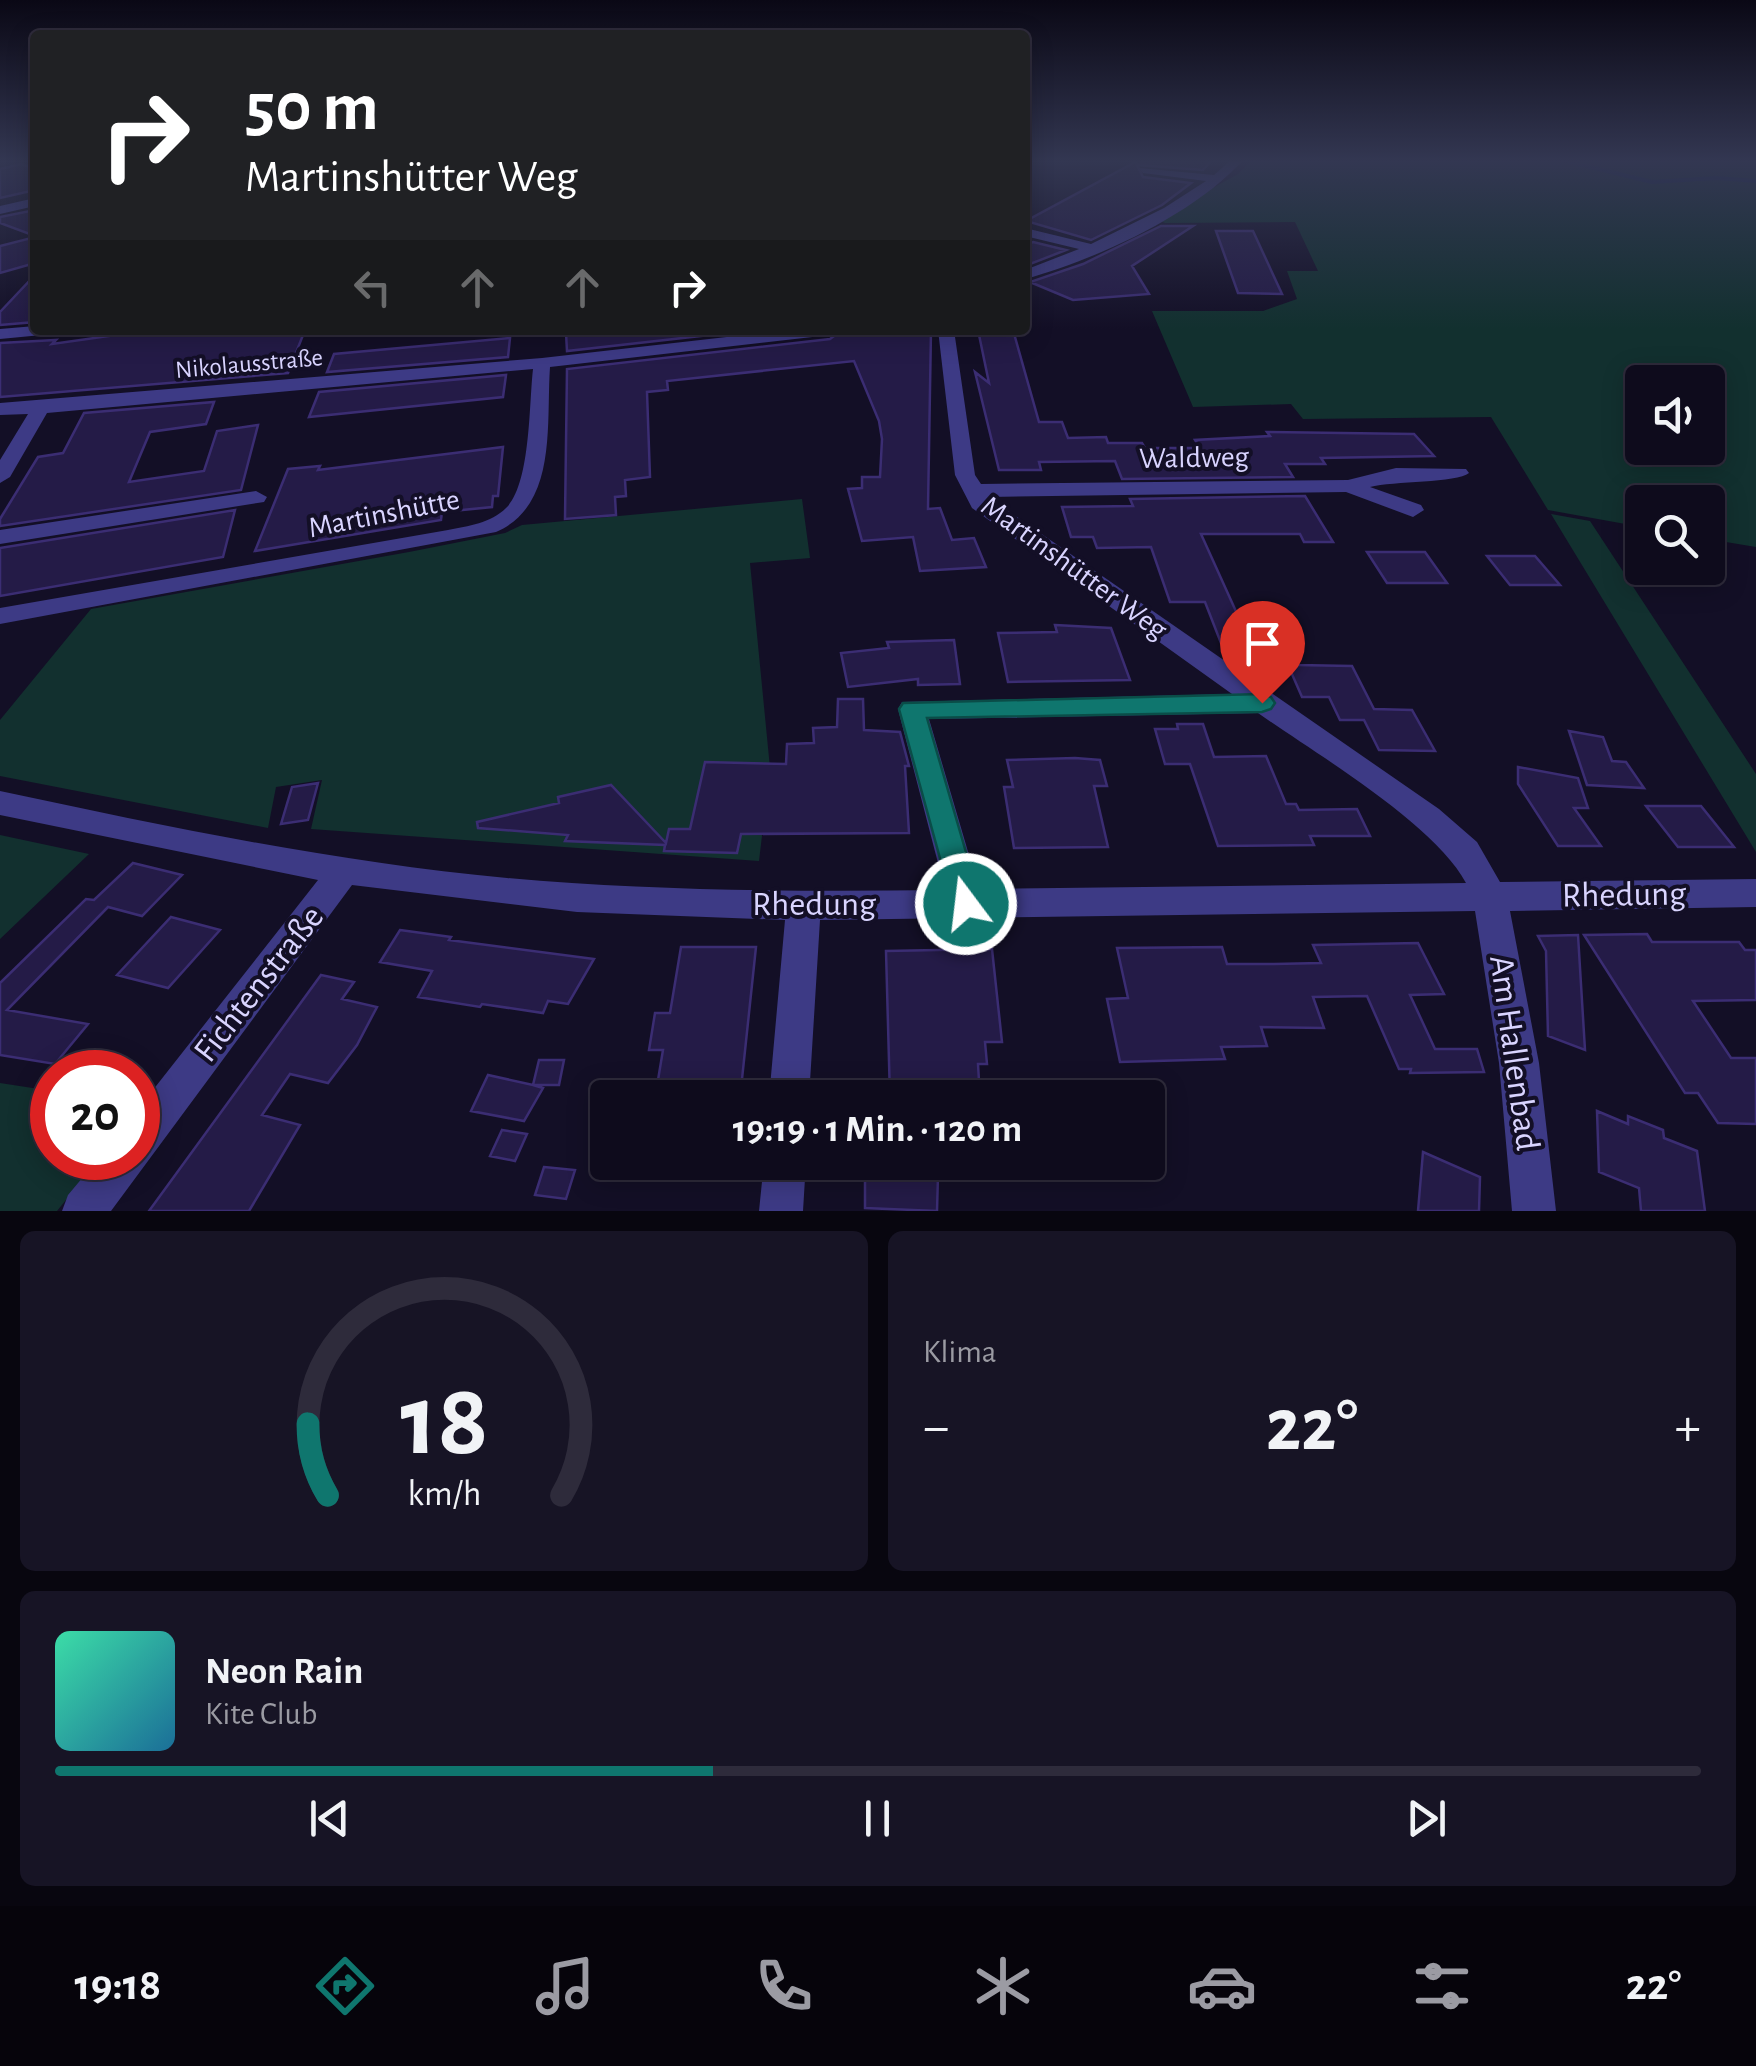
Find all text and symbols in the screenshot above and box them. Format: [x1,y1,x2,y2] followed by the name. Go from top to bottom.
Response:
[80,70,210,200] icon: right
[245,73,379,143] text: 50 m
[245,155,578,200] text: Martinshütter Weg
[345,260,400,315] icon: left
[450,260,505,315] icon: ahead
[555,260,610,315] icon: ahead
[660,260,715,315] icon: right
[174,345,324,383] street label: Nikolausstraße
[1625,365,1725,585] map controls
[1625,365,1725,465] button: sound
[1139,442,1250,474] street label: Waldweg
[306,485,462,543] street label: Martinshütte
[1625,485,1725,585] button: search
[975,491,1173,646] street label: Martinshütter Weg
[1220,601,1305,704] pin
[1235,616,1290,671] icon: arrive
[914,852,1018,956] position arrow
[1562,876,1686,914] street label: Rhedung
[752,887,876,922] street label: Rhedung
[188,900,330,1068] street label: Fichtenstraße
[1483,953,1545,1153] street label: Am Hallenbad
[30,1050,160,1180] speed limit sign: 20
[733,1111,1022,1149] text: 19:19 · 1 Min. · 120 m
[923,1336,997,1368] text: Klima
[400,1370,488,1474] text: 18
[1266,1389,1358,1464] text: 22°
[923,1400,949,1455] text: −
[1675,1400,1701,1455] text: +
[407,1476,481,1512] text: km/h
[205,1653,363,1691] text: Neon Rain
[205,1698,317,1730] text: Kite Club
[302,1791,357,1846] icon: previous
[850,1791,905,1846] icon: pause
[1399,1791,1454,1846] icon: next
[310,1951,380,2021] icon: directions
[530,1951,600,2021] icon: music
[749,1951,819,2021] icon: phone
[968,1951,1038,2021] icon: climate
[1187,1951,1257,2021] icon: car
[1407,1951,1477,2021] icon: filters
[75,1963,161,2008] text: 19:18
[1626,1963,1681,2008] text: 22°

